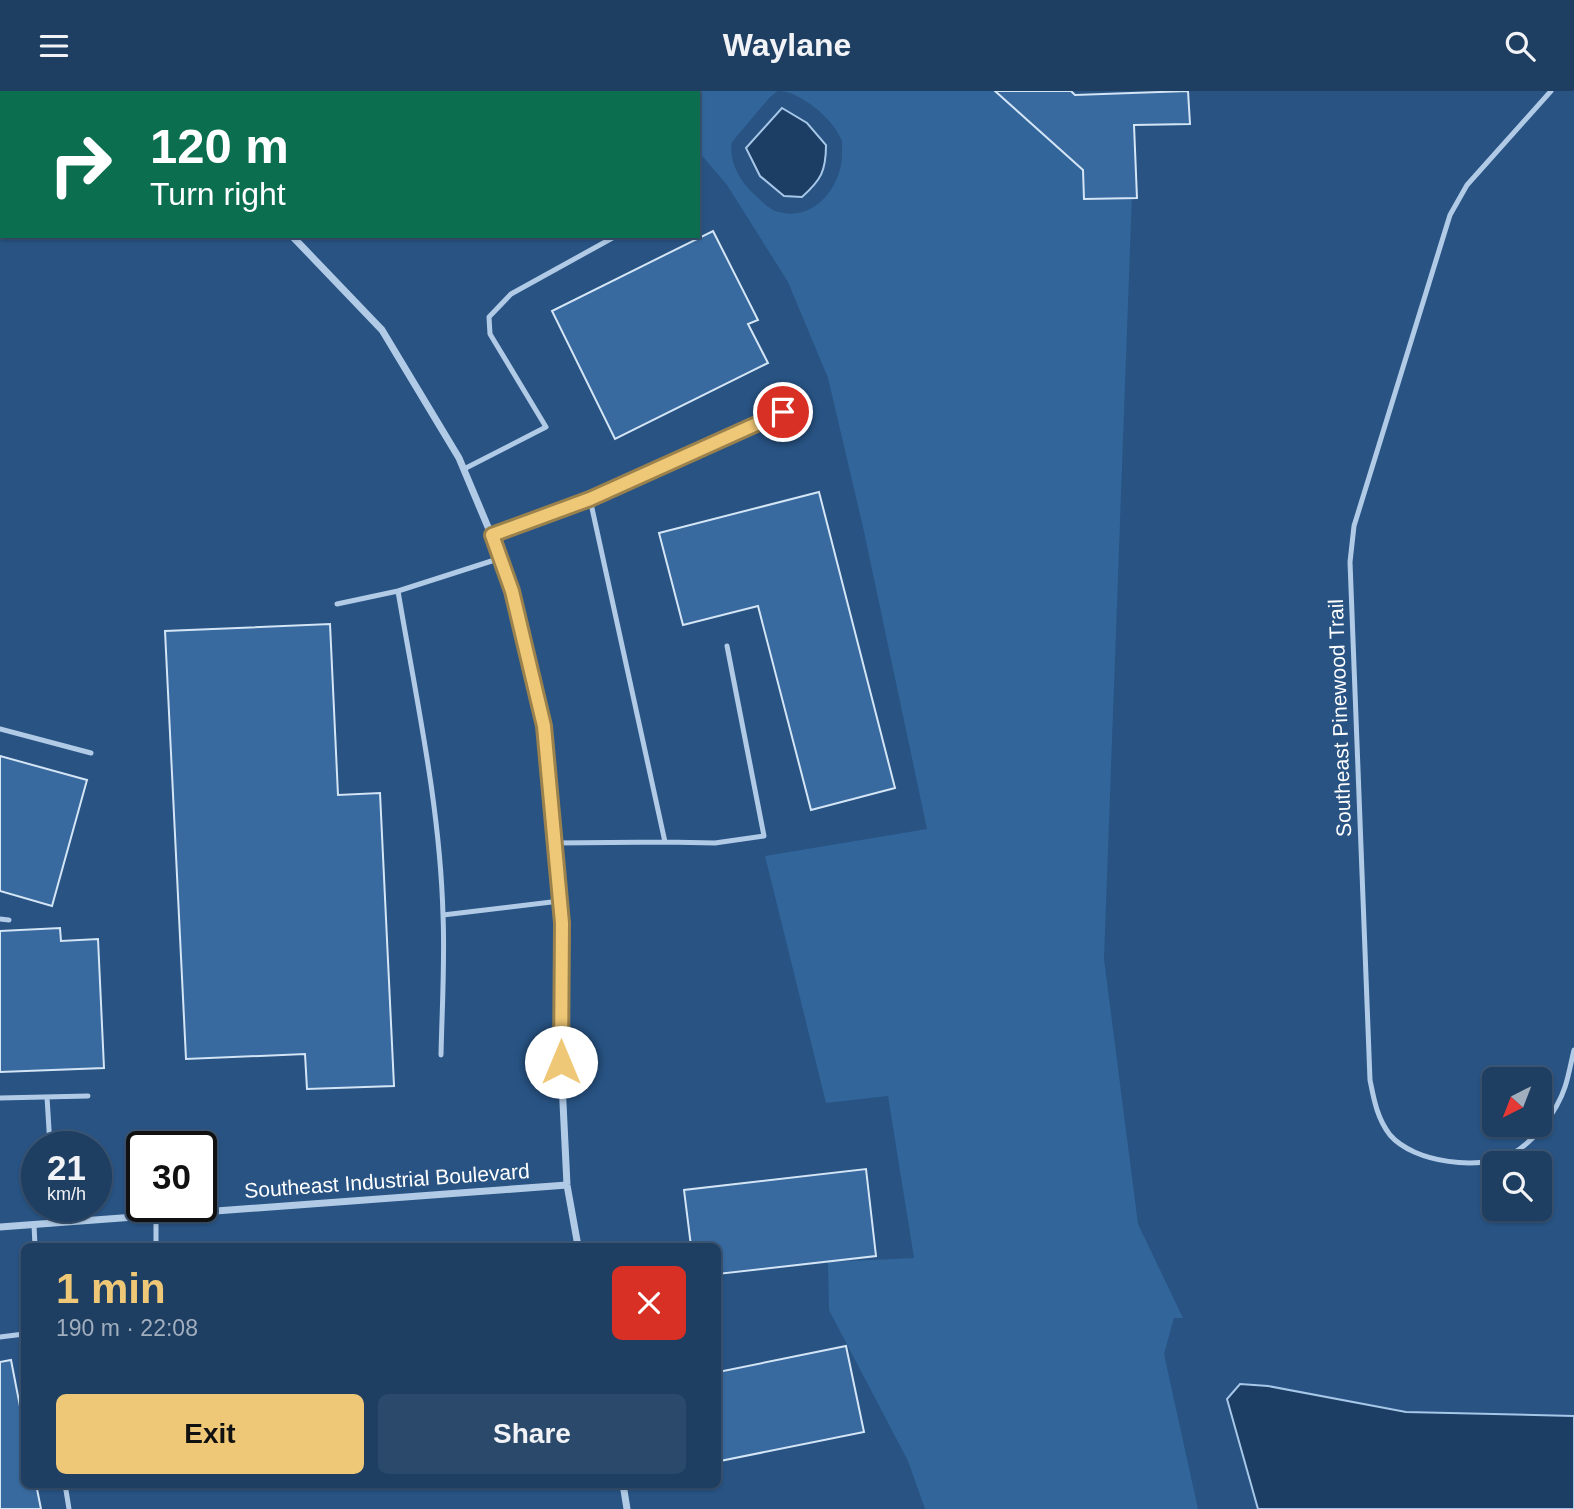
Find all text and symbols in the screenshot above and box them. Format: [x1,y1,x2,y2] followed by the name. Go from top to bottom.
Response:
[35,27,73,65] icon: menu
[723,27,851,63] text: Waylane
[1501,27,1539,65] icon: search
[35,119,126,210] icon: right
[150,119,289,173] text: 120 m
[150,176,286,212] text: Turn right
[753,382,813,442] pin
[764,393,802,431] icon: arrive
[1324,599,1355,837] street label: Southeast Pinewood Trail
[524,1025,598,1099] position arrow
[1482,1067,1552,1137] north arrow
[1482,1067,1552,1221] map controls
[126,1131,217,1222] speed limit sign: 30
[47,1148,86,1187] text: 21
[1482,1151,1552,1221] button: search
[244,1159,530,1202] street label: Southeast Industrial Boulevard
[47,1184,86,1204] text: km/h
[56,1265,166,1312] text: 1 min
[612,1266,686,1340] button: close
[56,1315,198,1341] text: 190 m · 22:08
[56,1394,364,1474] button: Exit
[378,1394,686,1474] button: Share

